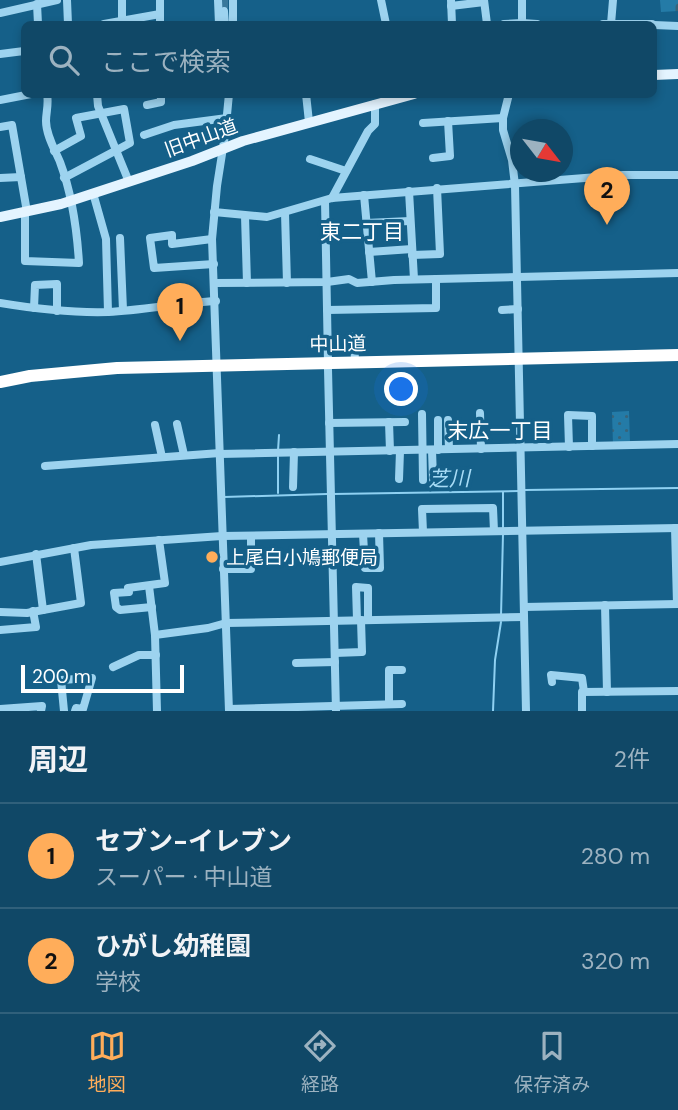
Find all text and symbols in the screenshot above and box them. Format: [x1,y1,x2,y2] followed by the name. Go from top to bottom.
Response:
[21,21,657,98] search box
[45,41,83,79] icon: search
[101,45,231,79] text: ここで検索
[161,113,241,163] street label: 旧中山道
[510,119,573,182] north arrow
[584,167,630,225] pin: 2
[320,218,404,246] district label: 東二丁目
[157,283,203,341] pin: 1
[309,331,367,357] street label: 中山道
[384,372,418,406] your location
[448,417,553,445] district label: 末広一丁目
[428,465,472,493] water label: 芝川
[226,545,378,570] place label: 上尾白小鳩郵便局
[204,549,220,565] marker: 上尾白小鳩郵便局
[21,662,184,694] scale bar
[32,664,91,689] text: 200 m
[28,740,88,779] text: 周辺
[614,744,650,774] text: 2件
[95,824,292,858] text: セブン-イレブン
[47,841,55,871] text: 1
[581,841,650,871] text: 280 m
[95,862,273,892] text: スーパー · 中山道
[95,929,251,963] text: ひがし幼稚園
[44,946,58,976] text: 2
[581,946,650,976] text: 320 m
[95,967,141,997] text: 学校
[88,1027,126,1097] tab: 地図
[301,1027,339,1097] tab: 経路
[514,1027,590,1097] tab: 保存済み

